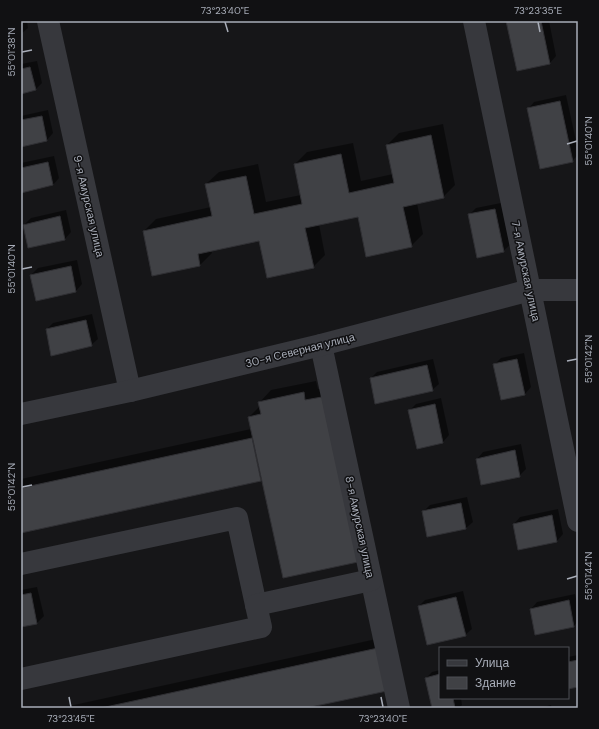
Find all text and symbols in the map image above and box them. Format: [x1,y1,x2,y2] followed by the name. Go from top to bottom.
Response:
[201,4,250,17] text: 73°23'40"E
[514,4,562,17] text: 73°23'35"E
[5,27,18,77] text: 55°01'38"N
[582,116,595,166] text: 55°01'40"N
[70,154,108,259] street label: 9-я Амурская улица
[508,219,544,324] street label: 7-я Амурская улица
[5,244,18,294] text: 55°01'40"N
[244,329,357,370] street label: 30-я Северная улица
[582,335,595,383] text: 55°01'42"N
[5,463,18,511] text: 55°01'42"N
[342,475,378,580] street label: 8-я Амурская улица
[582,552,595,600] text: 55°01'44"N
[439,647,569,699] legend
[475,655,509,671] text: Улица
[475,675,516,691] text: Здание
[47,712,95,725] text: 73°23'45"E
[359,712,408,725] text: 73°23'40"E

